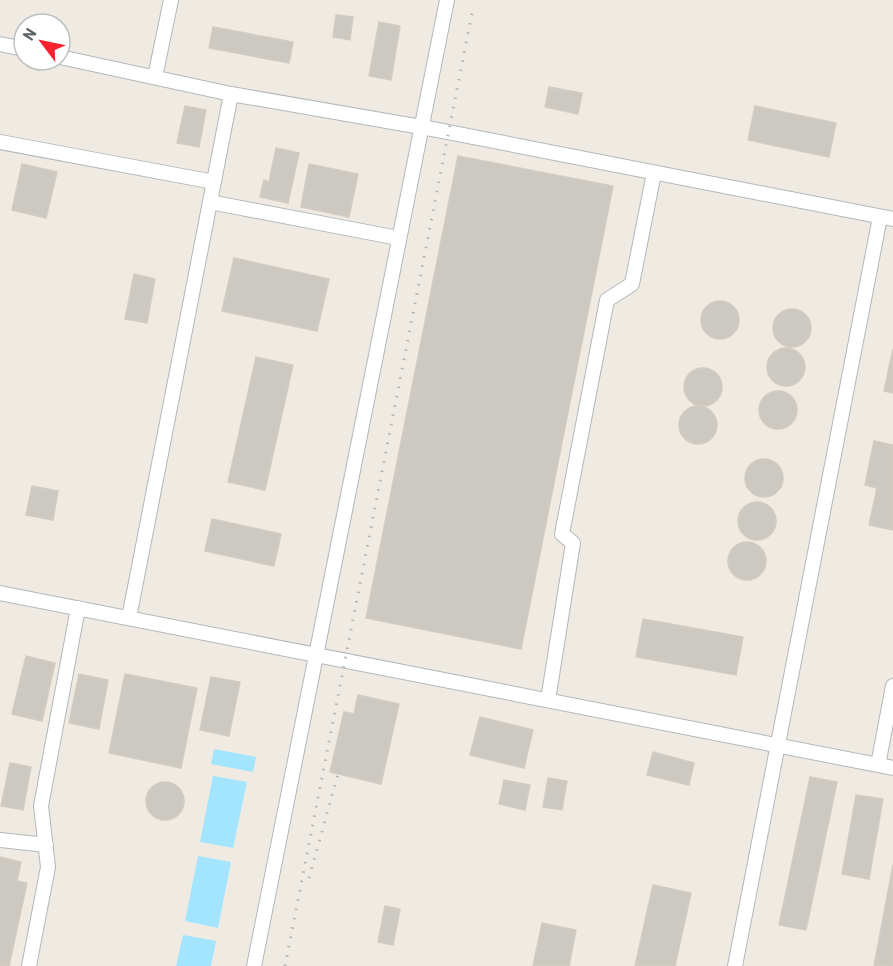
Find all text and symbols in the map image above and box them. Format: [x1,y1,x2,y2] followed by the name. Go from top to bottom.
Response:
[12,12,72,72] north arrow
[18,24,40,43] text: N

